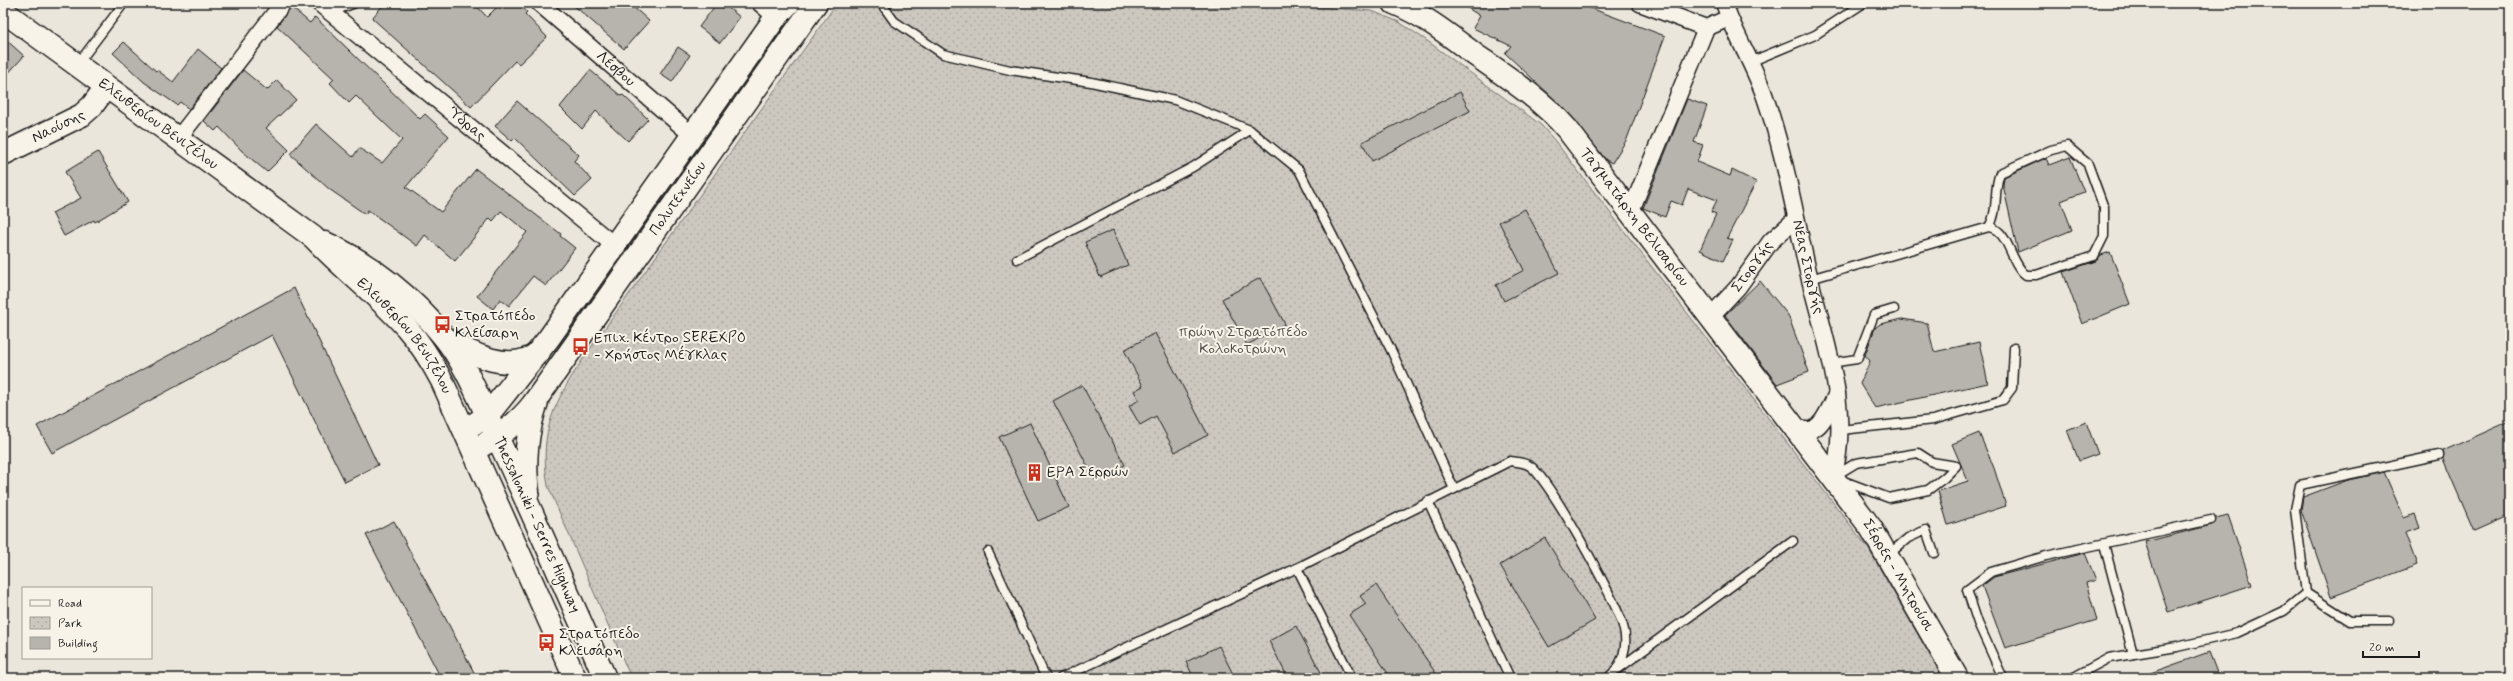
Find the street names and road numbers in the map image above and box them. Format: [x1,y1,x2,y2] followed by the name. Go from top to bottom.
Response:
[592,46,639,92] street label: Λέσβου
[94,74,222,175] street label: Ελευθερίου Βενιζέλου
[443,102,490,146] street label: Ύδρας
[29,105,89,148] street label: Ναούσης
[1575,144,1694,291] street label: Ταγματάρχη Βελισαρίου
[645,157,711,240] street label: Πολυτεχνείου
[1787,218,1829,317] street label: Νέας Στοργής
[1727,237,1778,296] street label: Στοργής
[352,273,456,397] street label: Ελευθερίου Βενιζέλου
[488,434,585,616] street label: Thessaloniki - Serres Highway
[1858,515,1938,635] street label: Σέρρες - Μητρούσι

